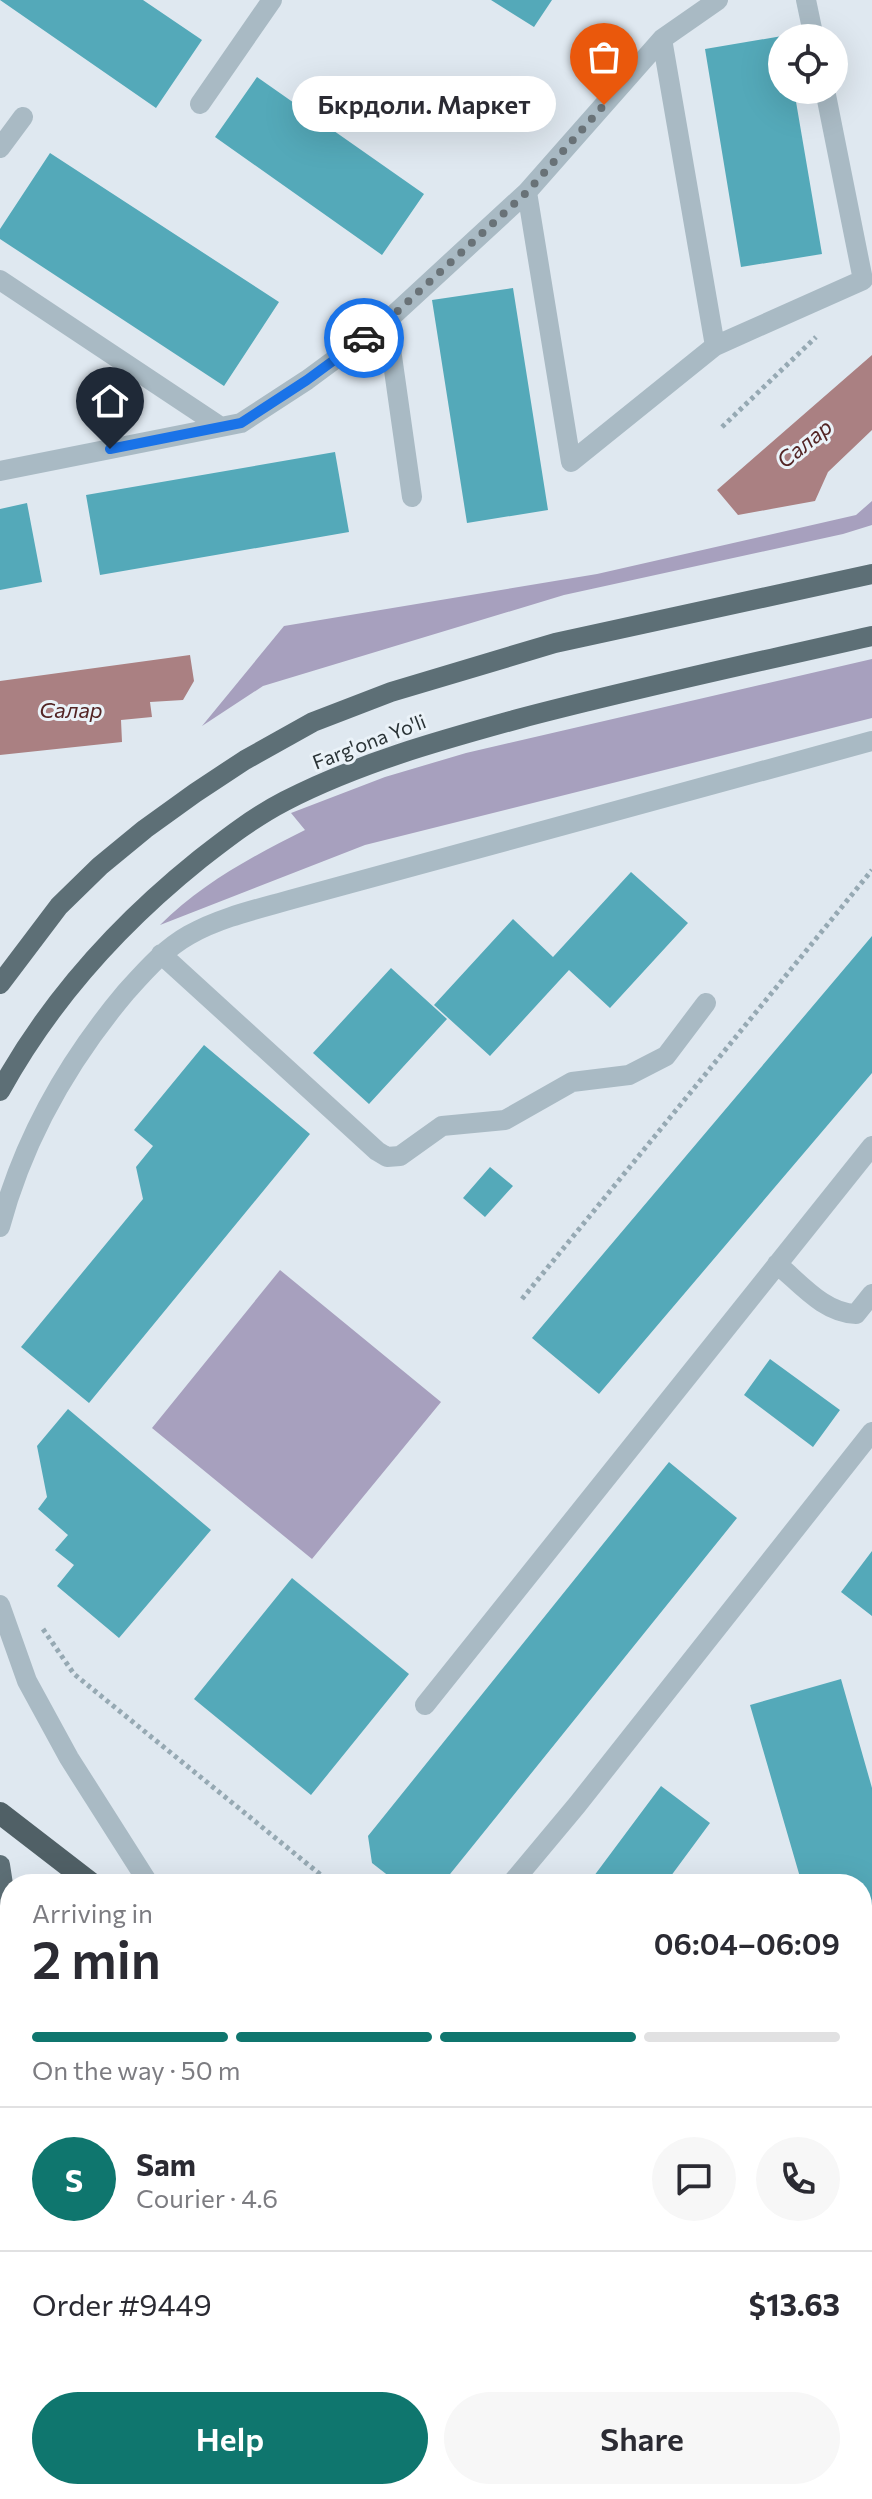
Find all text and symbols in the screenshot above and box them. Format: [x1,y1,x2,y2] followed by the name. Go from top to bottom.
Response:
[570,23,638,105] pin
[768,24,848,104] map controls
[768,24,848,104] button: locate
[582,35,626,79] icon: bag
[292,77,556,133] callout: Бкрдоли. Маркет
[317,88,531,119] text: Бкрдоли. Маркет
[324,298,404,378] courier
[342,316,386,360] icon: car
[76,367,144,449] pin
[88,379,132,423] icon: home
[771,413,837,473] water label: Салар
[39,696,103,723] water label: Салар
[309,708,429,774] street label: Farg'ona Yo'li
[32,1897,153,1928] text: Arriving in
[654,1924,840,1961] text: 06:04–06:09
[32,1926,161,1990] text: 2 min
[32,2054,240,2085] text: On the way · 50 m
[652,2137,736,2221] button: chat
[756,2137,840,2221] button: phone
[136,2145,196,2182] text: Sam
[65,2161,83,2198] text: S
[136,2182,278,2213] text: Courier · 4.6
[32,2285,212,2322] text: Order #9449
[749,2285,840,2322] text: $13.63
[32,2392,428,2484] button: Help
[444,2392,840,2484] button: Share

